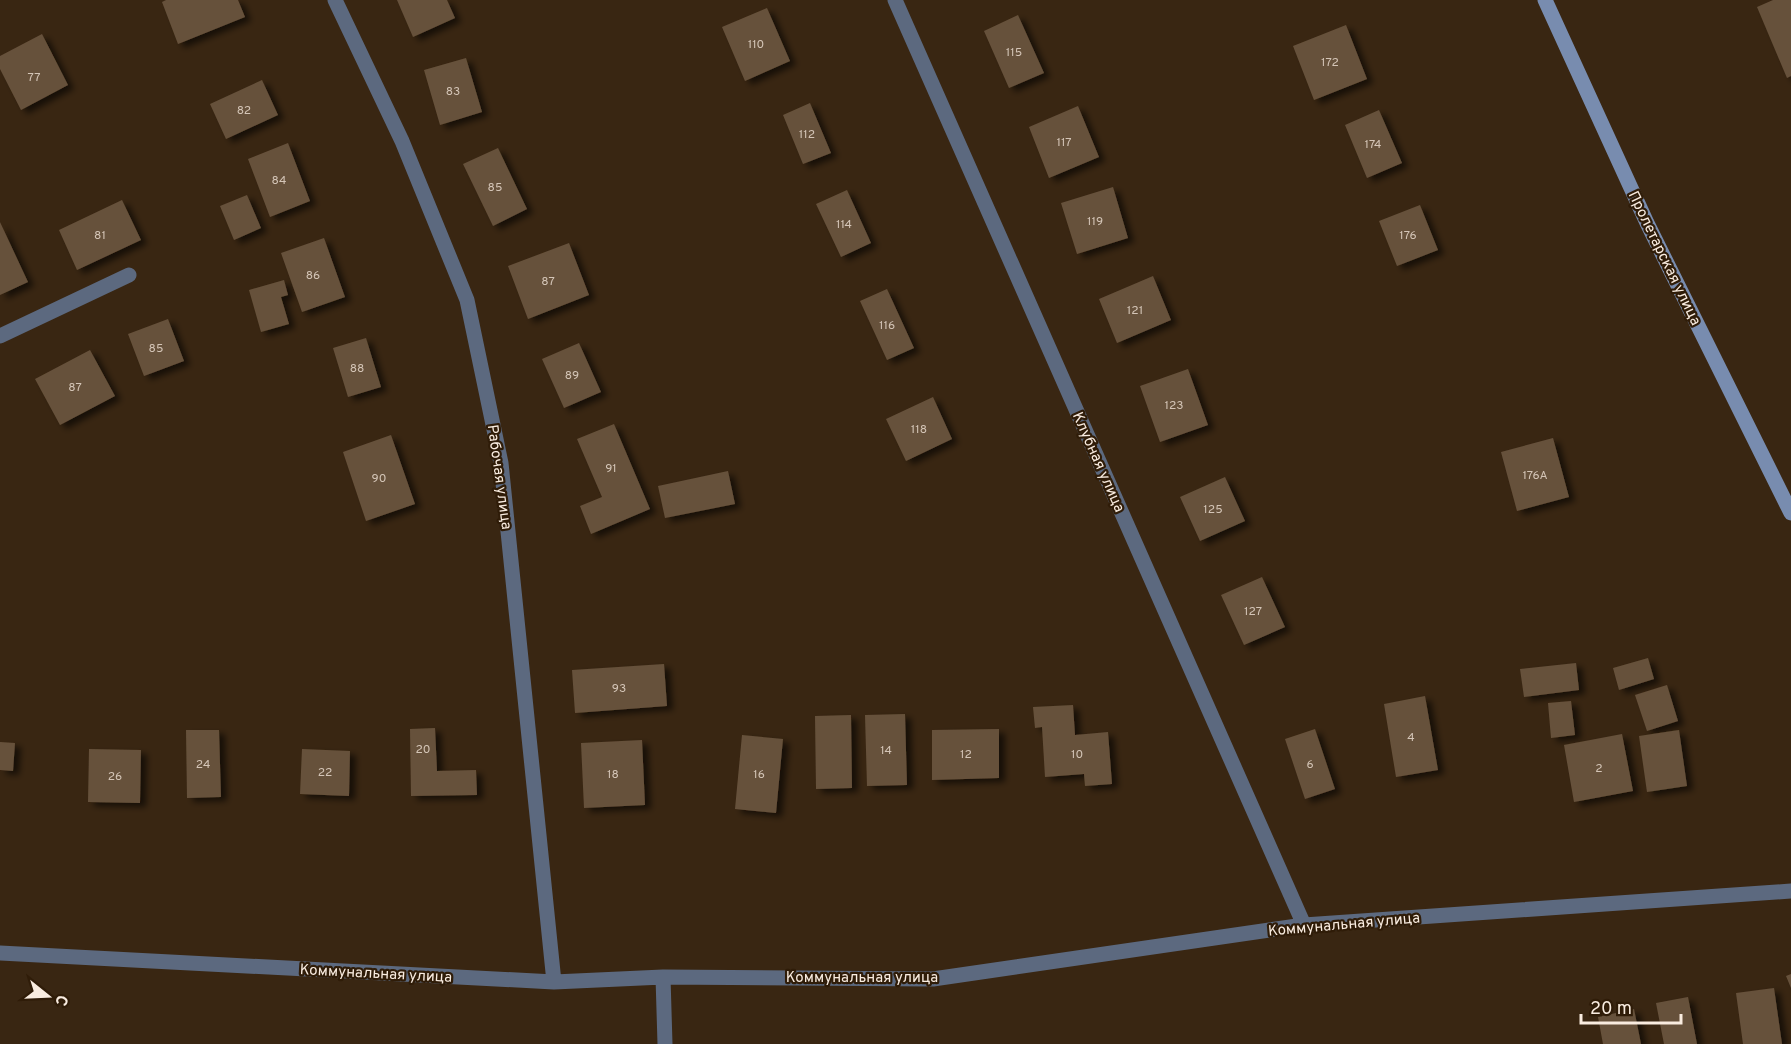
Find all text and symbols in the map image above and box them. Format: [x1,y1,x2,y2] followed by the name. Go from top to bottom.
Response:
[748,37,764,53] house number: 110
[1006,45,1022,61] house number: 115
[1321,55,1339,71] house number: 172
[28,70,40,86] house number: 77
[446,84,460,100] house number: 83
[237,103,251,119] house number: 82
[799,127,815,143] house number: 112
[1056,135,1072,151] house number: 117
[1365,137,1381,153] house number: 174
[272,173,286,189] house number: 84
[488,180,502,196] house number: 85
[1623,188,1704,329] street label: Пролетарская улица
[1087,214,1103,230] house number: 119
[836,217,852,233] house number: 114
[94,228,106,244] house number: 81
[1399,228,1417,244] house number: 176
[306,268,320,284] house number: 86
[541,274,555,290] house number: 87
[1127,303,1143,319] house number: 121
[879,318,895,334] house number: 116
[149,341,163,357] house number: 85
[350,361,364,377] house number: 88
[565,368,579,384] house number: 89
[68,380,82,396] house number: 87
[1164,398,1184,414] house number: 123
[1067,410,1128,516] street label: Клубная улица
[911,422,927,438] house number: 118
[482,423,515,531] street label: Рабочая улица
[605,461,617,477] house number: 91
[1522,468,1548,484] house number: 176А
[372,471,386,487] house number: 90
[1203,502,1223,518] house number: 125
[1244,604,1262,620] house number: 127
[612,681,626,697] house number: 93
[1407,730,1415,746] house number: 4
[415,742,431,758] house number: 20
[880,743,892,759] house number: 14
[960,747,972,763] house number: 12
[1071,747,1083,763] house number: 10
[196,757,210,773] house number: 24
[1306,757,1314,773] house number: 6
[1595,761,1603,777] house number: 2
[318,765,332,781] house number: 22
[607,767,619,783] house number: 18
[753,767,765,783] house number: 16
[108,769,122,785] house number: 26
[1267,909,1421,942] street label: Коммунальная улица
[299,961,453,988] street label: Коммунальная улица
[18,966,78,1026] north arrow
[786,969,938,988] street label: Коммунальная улица
[1581,987,1682,1025] scale bar
[49,992,71,1008] text: С
[1590,998,1632,1021] text: 20 m

